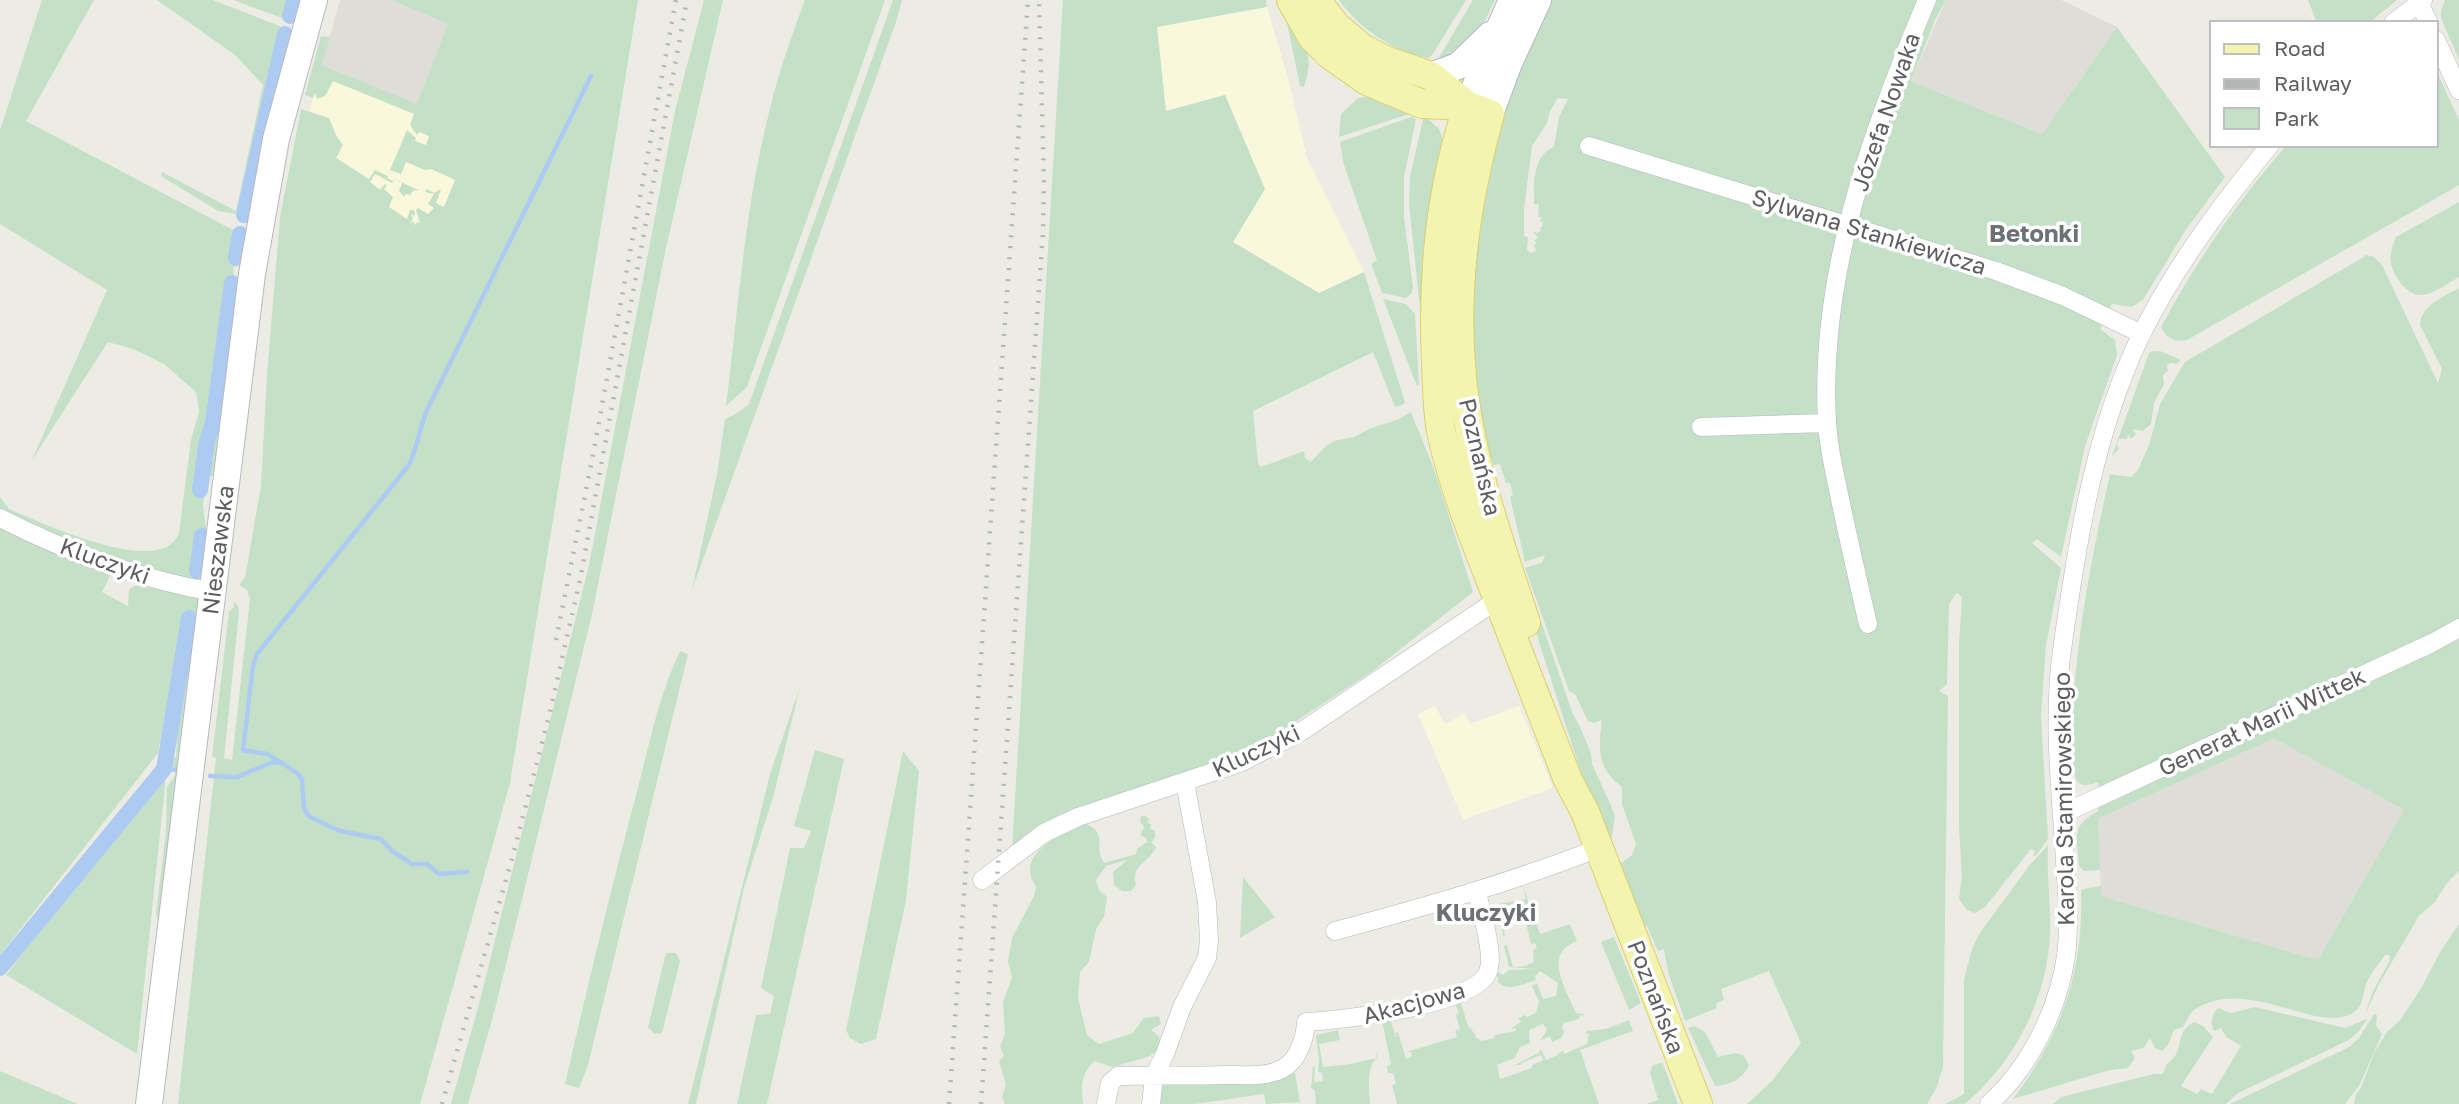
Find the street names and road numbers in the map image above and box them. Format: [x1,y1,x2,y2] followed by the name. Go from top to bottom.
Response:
[1845,29,1925,195] street label: Józefa Nowaka
[1749,182,1990,280] street label: Sylwana Stankiewicza
[1454,395,1508,518] street label: Poznańska
[195,484,239,616] street label: Nieszawska
[57,531,154,589] street label: Kluczyki
[2154,661,2369,781] street label: Generał Marii Wittek
[2047,672,2079,926] street label: Karola Stamirowskiego
[1207,718,1304,783] street label: Kluczyki
[1622,936,1691,1057] street label: Poznańska
[1360,975,1468,1029] street label: Akacjowa

